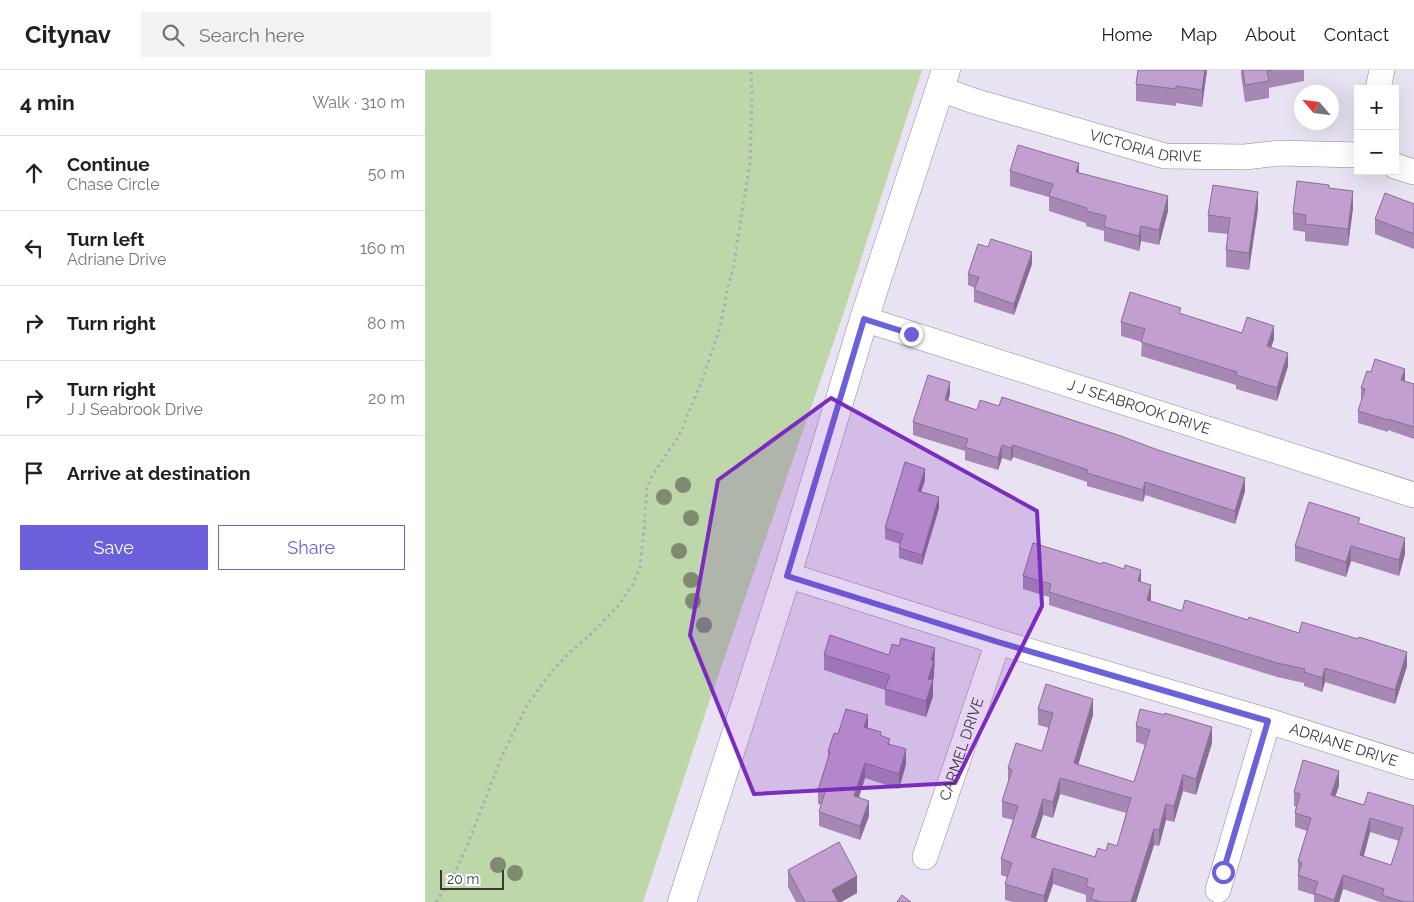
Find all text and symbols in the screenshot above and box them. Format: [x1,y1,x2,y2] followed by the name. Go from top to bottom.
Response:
[141,12,491,57] search box
[25,20,111,49] text: Citynav
[159,21,187,49] icon: search
[199,24,304,46] text: Search here
[1101,24,1152,45] text: Home
[1180,24,1217,45] text: Map
[1245,24,1296,45] text: About
[1324,24,1389,45] text: Contact
[1294,85,1339,130] north arrow
[1354,85,1399,175] map controls
[1354,85,1399,130] button: +
[20,90,75,115] text: 4 min
[312,93,405,112] text: Walk · 310 m
[1087,126,1202,166] street label: VICTORIA DRIVE
[1354,130,1399,175] button: −
[67,153,150,175] text: Continue
[20,159,48,187] icon: ahead
[368,164,405,183] text: 50 m
[67,175,160,194] text: Chase Circle
[67,228,144,250] text: Turn left
[20,234,48,262] icon: left
[360,239,405,258] text: 160 m
[67,250,166,269] text: Adriane Drive
[20,309,48,337] icon: right
[67,312,156,334] text: Turn right
[367,314,405,333] text: 80 m
[900,323,923,346] route end
[1065,376,1213,438] street label: J J SEABROOK DRIVE
[67,378,156,400] text: Turn right
[20,384,48,412] icon: right
[368,389,405,408] text: 20 m
[67,400,203,419] text: J J Seabrook Drive
[20,459,48,487] icon: arrive
[67,462,251,484] text: Arrive at destination
[20,525,208,570] button: Save
[218,525,405,570] button: Share
[936,695,988,803] street label: CARMEL DRIVE
[1287,719,1400,770] street label: ADRIANE DRIVE
[1212,861,1235,884] route start
[440,867,504,890] scale bar
[447,871,479,887] text: 20 m

